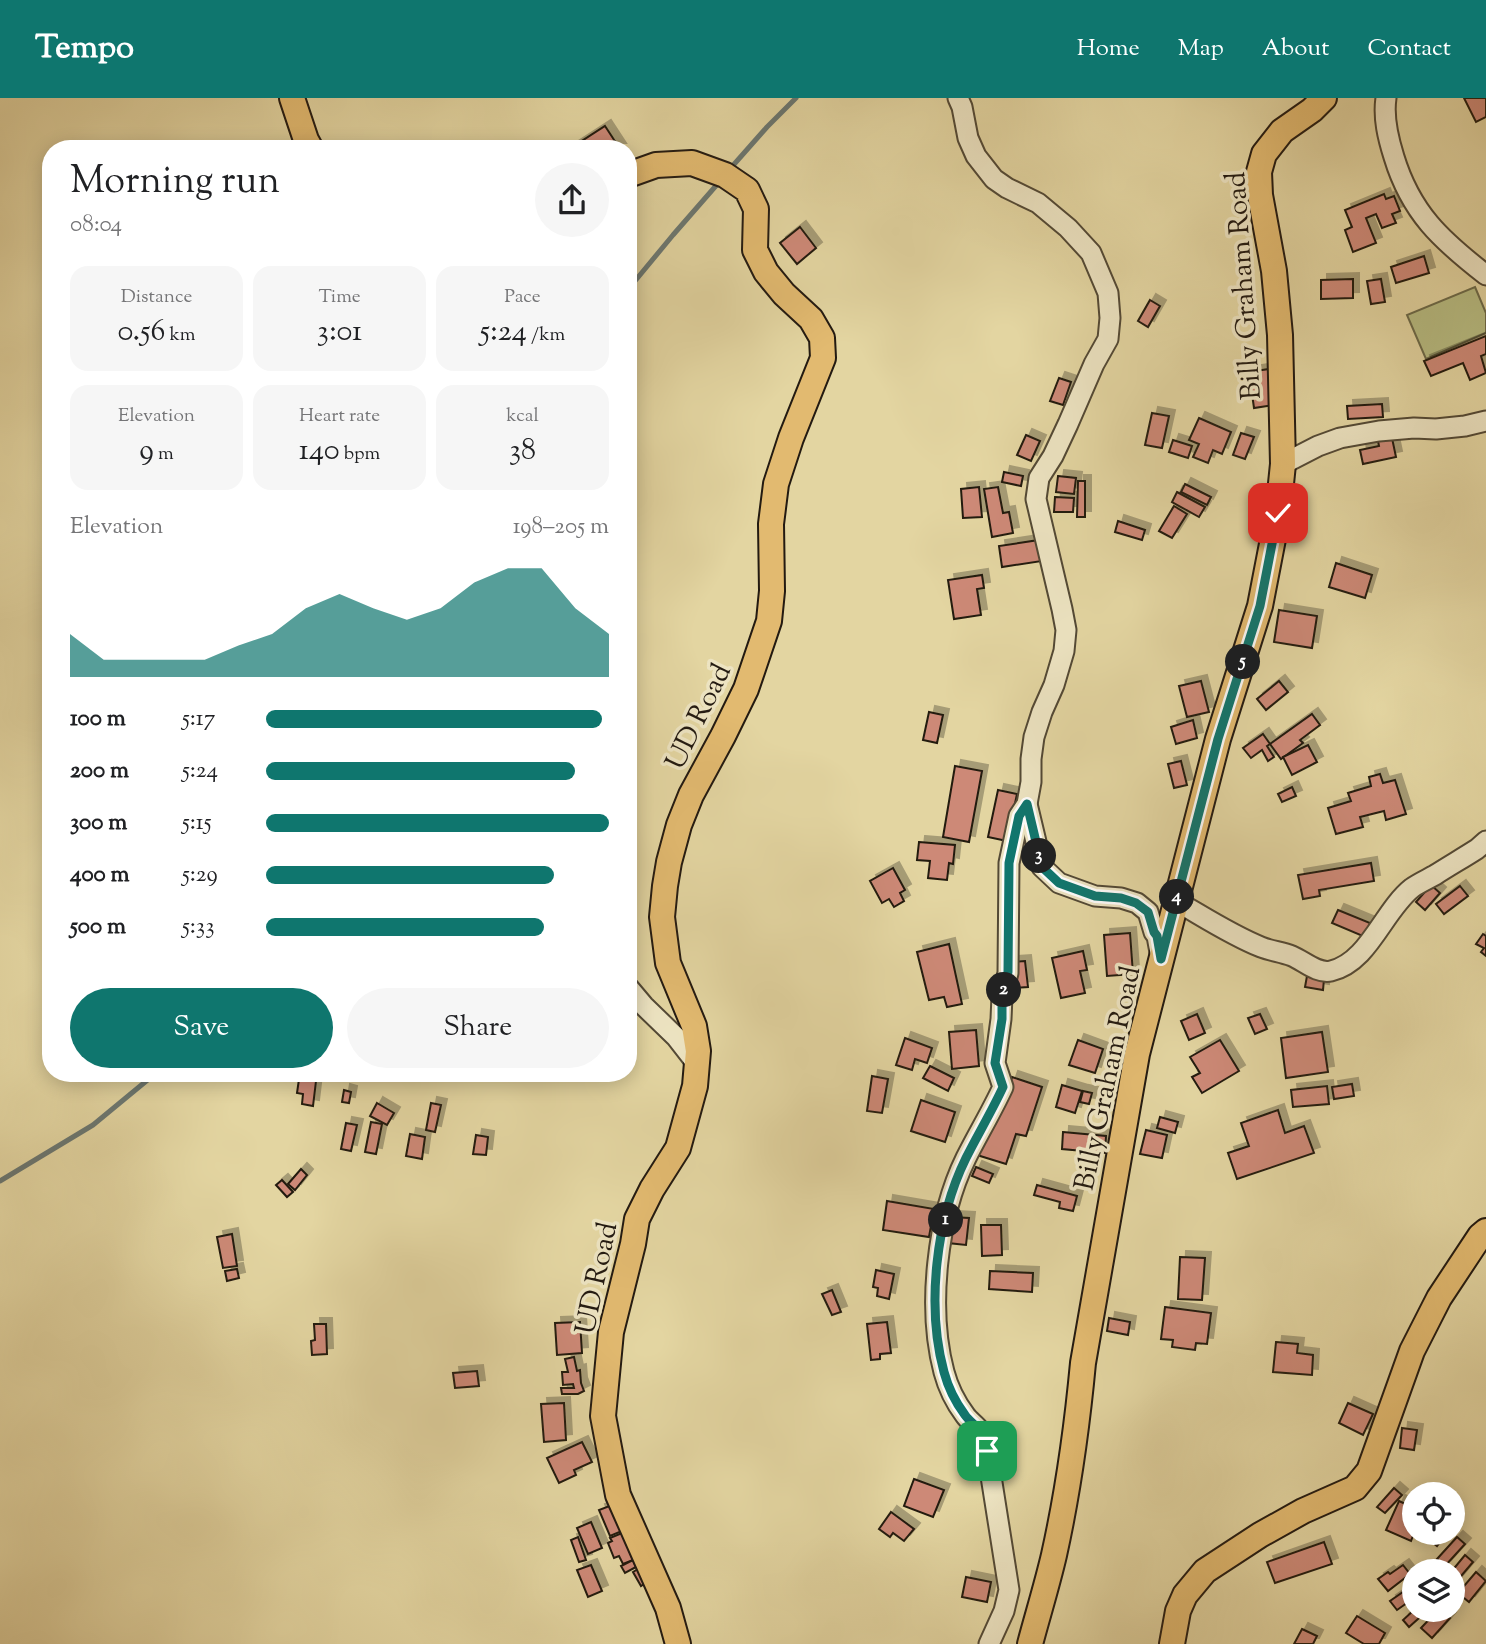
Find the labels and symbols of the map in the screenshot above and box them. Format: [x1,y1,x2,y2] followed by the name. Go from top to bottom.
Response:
[1217,170,1273,401] street label: Billy Graham Road
[1248,483,1308,543] pin
[1226,644,1260,680] pin: 5
[657,657,743,777] street label: UD Road
[1021,838,1056,874] pin: 3
[1160,880,1194,914] pin: 4
[1066,963,1152,1195] street label: Billy Graham Road
[986,972,1021,1008] pin: 2
[928,1202,964,1238] pin: 1
[567,1219,629,1338] street label: UD Road
[957,1421,1017,1481] pin

